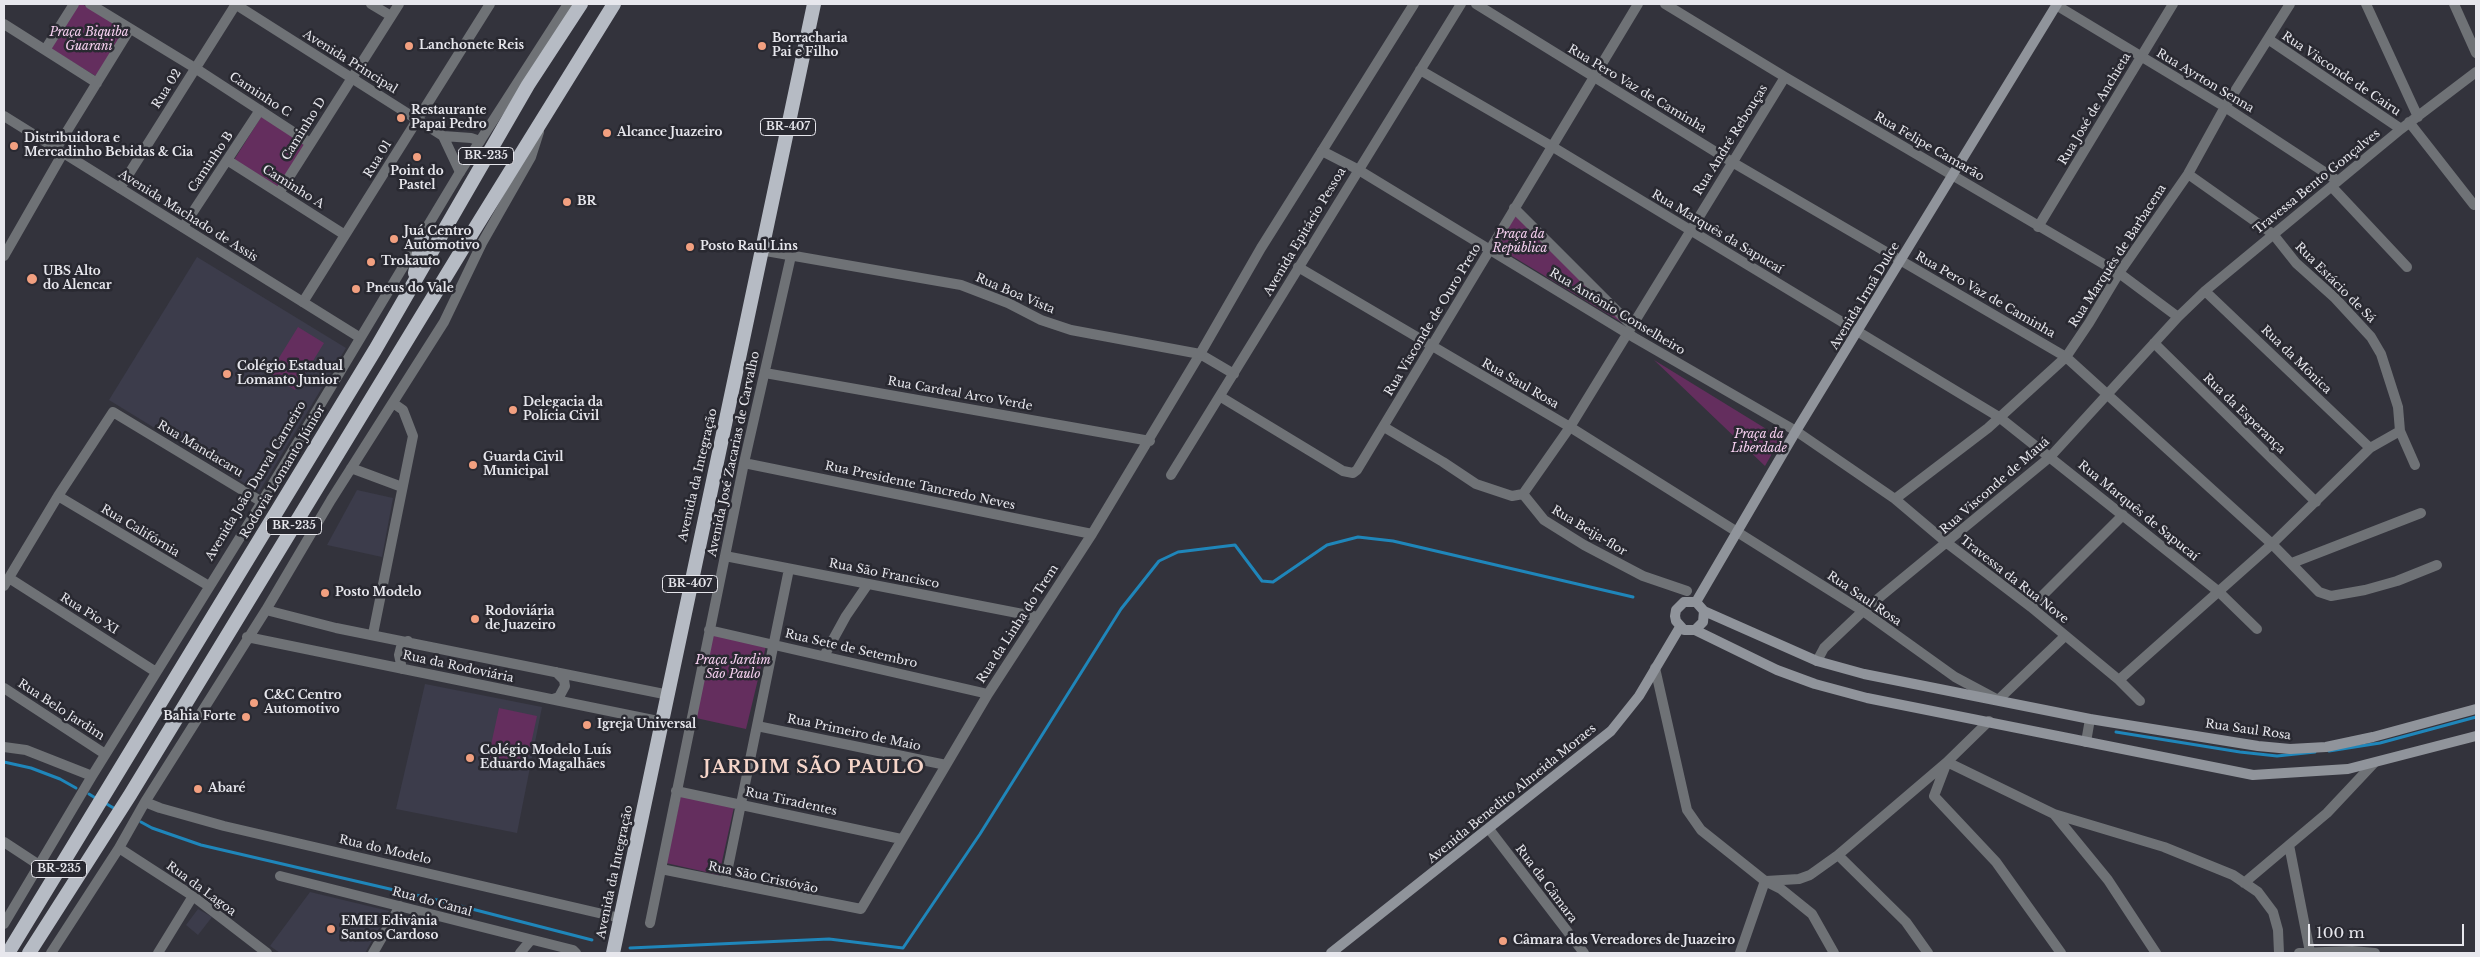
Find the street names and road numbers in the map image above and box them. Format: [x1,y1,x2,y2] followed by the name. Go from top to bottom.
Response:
[300,27,400,97] street label: Avenida Principal
[2279,29,2403,119] street label: Rua Visconde de Cairu
[1565,42,1709,136] street label: Rua Pero Vaz de Caminha
[2154,46,2256,116] street label: Rua Ayrton Senna
[2056,50,2134,168] street label: Rua José de Anchieta
[149,67,185,111] street label: Rua 02
[226,70,294,120] street label: Caminho C
[1691,82,1771,198] street label: Rua André Rebouças
[279,95,329,163] street label: Caminho D
[1871,110,1987,184] street label: Rua Felipe Camarão
[760,118,816,136] road number: BR-407
[2251,126,2383,238] street label: Travessa Bento Gonçalves
[185,129,237,195] street label: Caminho B
[361,138,395,180] street label: Rua 01
[458,148,514,164] road number: BR-235
[259,162,327,212] street label: Caminho A
[1261,165,1349,299] street label: Avenida Epitácio Pessoa
[116,167,260,265] street label: Avenida Machado de Assis
[2066,182,2170,330] street label: Rua Marquês de Barbacena
[1649,187,1785,277] street label: Rua Marquês da Sapucaí
[1827,240,1903,352] street label: Avenida Irmã Dulce
[2292,240,2378,326] street label: Rua Estácio de Sá
[1382,241,1484,399] street label: Rua Visconde de Ouro Preto
[1913,249,2057,341] street label: Rua Pero Vaz de Caminha
[1547,266,1687,358] street label: Rua Antônio Conselheiro
[973,271,1057,317] street label: Rua Boa Vista
[2258,323,2334,397] street label: Rua da Mônica
[705,350,763,558] street label: Avenida José Zacarias de Carvalho
[1479,356,1561,412] street label: Rua Saul Rosa
[2200,371,2288,457] street label: Rua da Esperança
[886,374,1034,414] street label: Rua Cardeal Arco Verde
[203,399,309,563] street label: Avenida João Durval Carneiro
[237,403,329,541] street label: Rodovia Lomanto Júnior
[676,407,720,543] street label: Avenida da Integração
[155,418,245,480] street label: Rua Mandacaru
[1937,435,2053,537] street label: Rua Visconde de Mauá
[2075,458,2201,564] street label: Rua Marquês de Sapucaí
[824,459,1016,513] street label: Rua Presidente Tancredo Neves
[98,502,182,560] street label: Rua Califórnia
[1549,503,1629,559] street label: Rua Beija-flor
[266,518,322,534] road number: BR-235
[1957,533,2071,627] street label: Travessa da Rua Nove
[828,556,940,592] street label: Rua São Francisco
[974,562,1062,686] street label: Rua da Linha do Trem
[1824,569,1904,629] street label: Rua Saul Rosa
[662,576,718,592] road number: BR-407
[57,590,121,638] street label: Rua Pio XI
[783,627,919,671] street label: Rua Sete de Setembro
[401,648,515,686] street label: Rua da Rodoviária
[15,677,107,743] street label: Rua Belo Jardim
[786,712,922,754] street label: Rua Primeiro de Maio
[2204,717,2292,743] street label: Rua Saul Rosa
[1425,721,1599,867] street label: Avenida Benedito Almeida Moraes
[744,785,838,819] street label: Rua Tiradentes
[594,804,636,940] street label: Avenida da Integração
[337,832,433,868] street label: Rua do Modelo
[1512,842,1580,926] street label: Rua da Câmara
[163,859,239,919] street label: Rua da Lagoa
[707,859,819,897] street label: Rua São Cristóvão
[32,861,86,878] road number: BR-235
[391,884,473,920] street label: Rua do Canal

